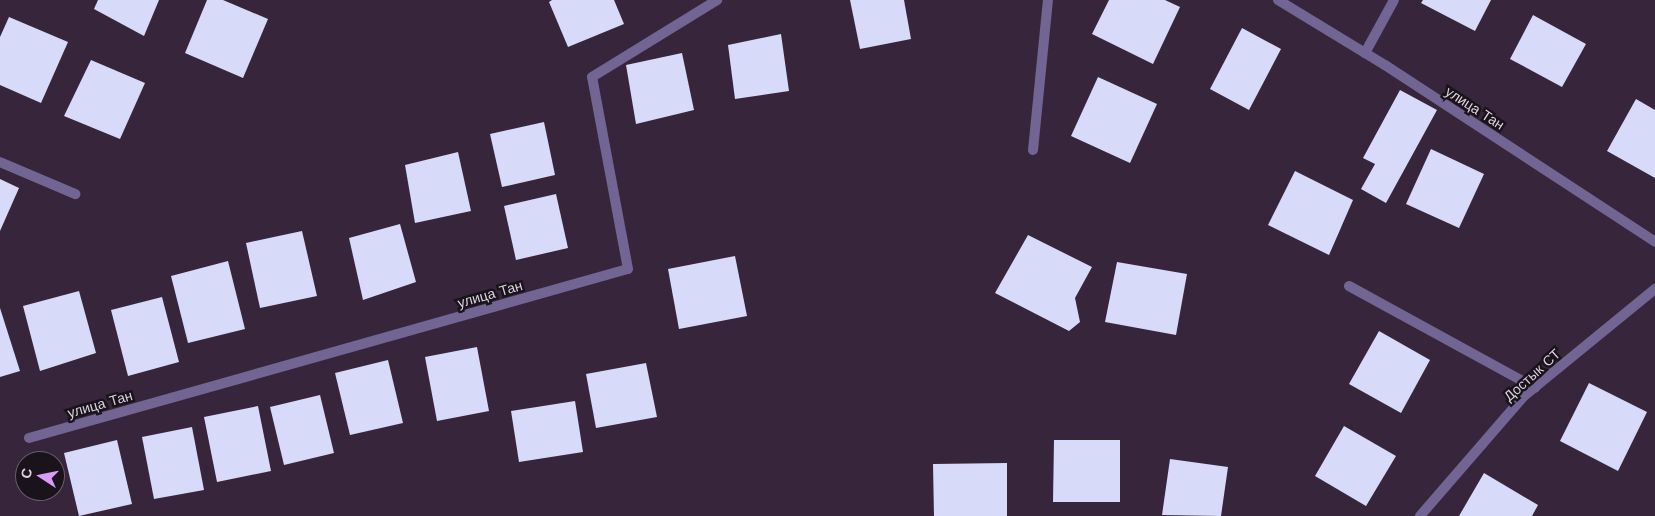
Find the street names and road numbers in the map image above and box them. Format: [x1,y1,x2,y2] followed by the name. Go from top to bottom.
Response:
[1442,83,1508,133] street label: улица Тан
[456,277,524,311] street label: улица Тан
[1500,345,1564,405] street label: Достык СТ
[66,387,134,421] street label: улица Тан

